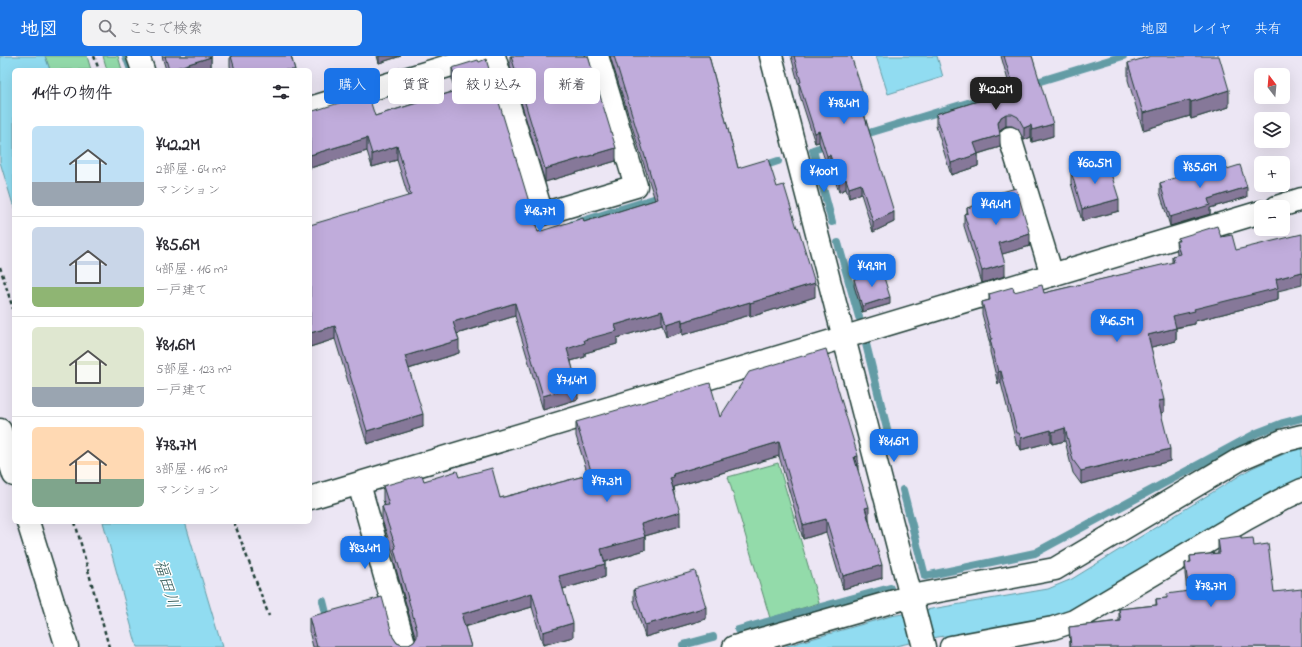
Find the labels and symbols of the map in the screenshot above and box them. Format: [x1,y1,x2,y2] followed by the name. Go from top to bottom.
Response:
[1254,68,1290,104] north arrow
[963,77,1029,111] pin: ¥42.2M
[811,91,877,125] pin: ¥78.4M
[1062,151,1128,185] pin: ¥60.5M
[1167,155,1233,189] pin: ¥85.6M
[796,159,852,193] pin: ¥100M
[963,192,1029,226] pin: ¥49.4M
[507,199,573,233] pin: ¥48.7M
[839,254,905,288] pin: ¥49.9M
[1084,309,1150,343] pin: ¥46.5M
[539,368,605,402] pin: ¥71.4M
[861,429,927,463] pin: ¥81.6M
[574,469,640,503] pin: ¥97.3M
[332,536,398,570] pin: ¥83.4M
[147,556,185,612] water label: 福田川
[1178,574,1244,608] pin: ¥78.7M

